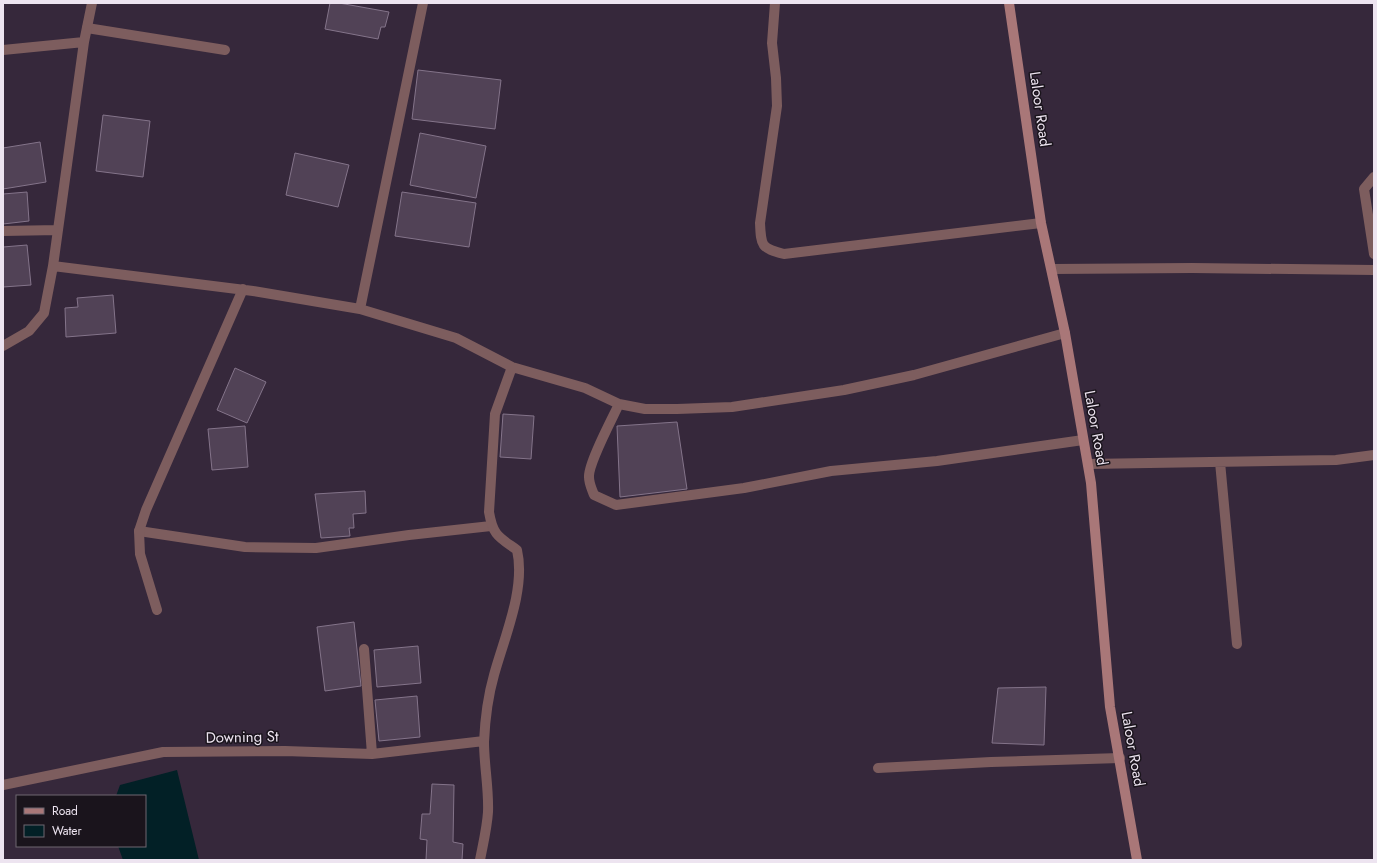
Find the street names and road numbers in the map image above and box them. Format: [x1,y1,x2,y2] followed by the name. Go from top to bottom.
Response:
[1024,70,1056,148] street label: Laloor Road
[1079,389,1113,467] street label: Laloor Road
[1116,710,1150,788] street label: Laloor Road
[205,725,279,749] street label: Downing St

